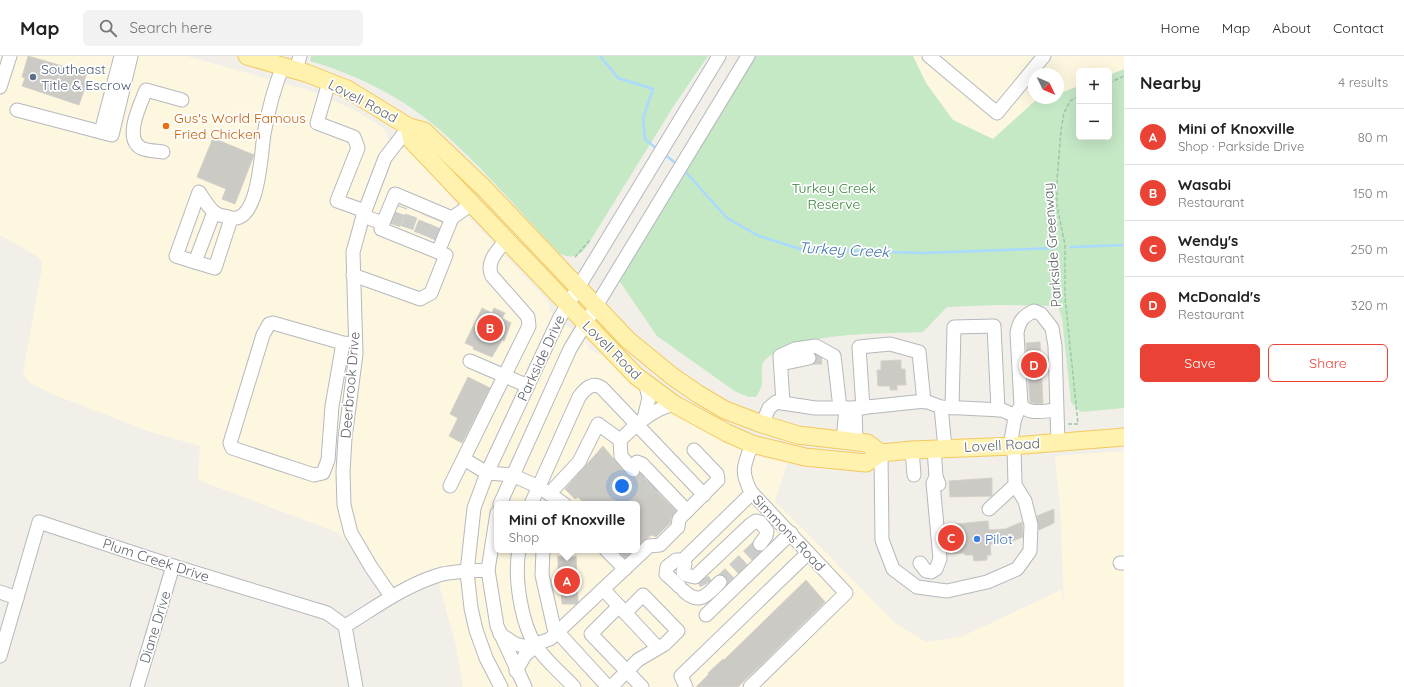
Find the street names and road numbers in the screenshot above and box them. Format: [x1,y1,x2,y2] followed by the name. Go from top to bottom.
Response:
[325,75,401,127] street label: Lovell Road
[1039,182,1065,308] street label: Parkside Greenway
[513,312,569,404] street label: Parkside Drive
[579,317,645,383] street label: Lovell Road
[336,331,364,439] street label: Deerbrook Drive
[964,434,1040,456] street label: Lovell Road
[749,491,829,575] street label: Simmons Road
[100,534,212,586] street label: Plum Creek Drive
[135,588,175,666] street label: Diane Drive

